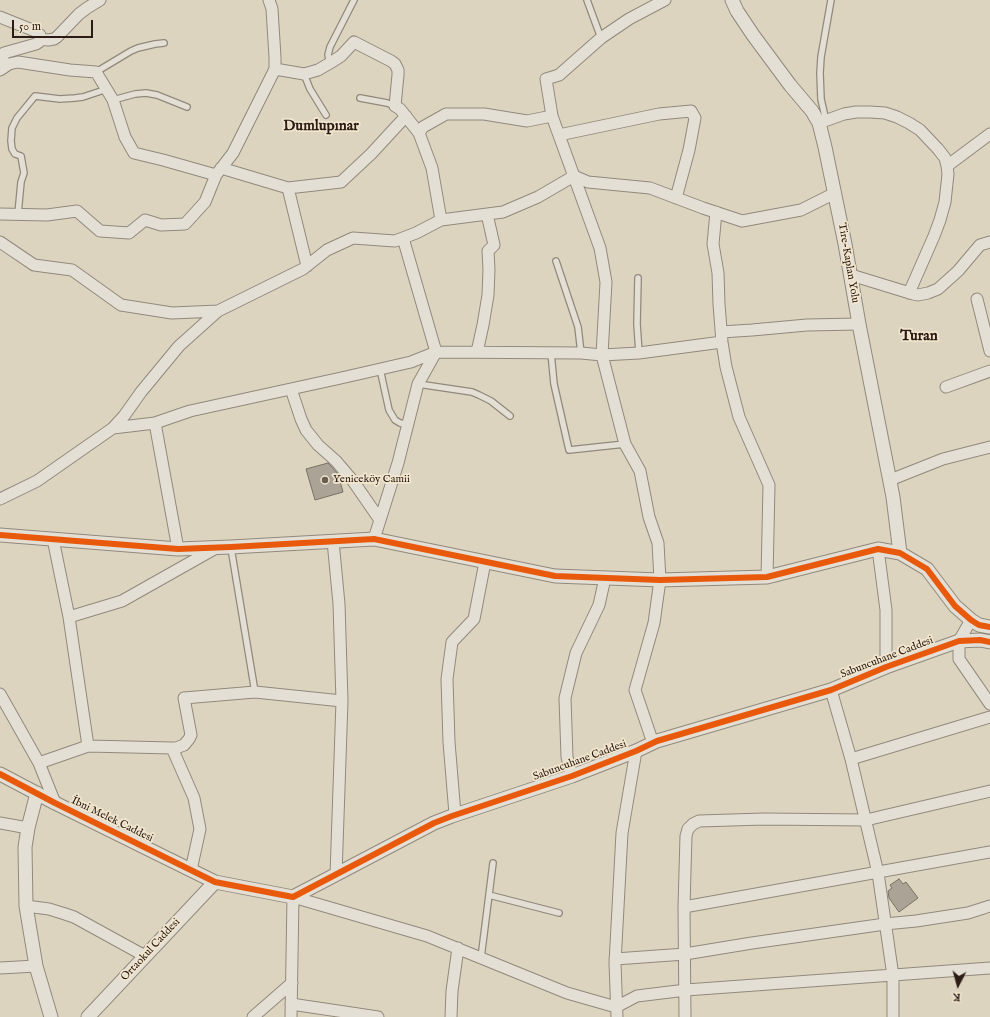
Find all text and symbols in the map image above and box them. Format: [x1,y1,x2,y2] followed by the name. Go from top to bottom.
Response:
[14,12,95,38] scale bar
[19,19,41,34] text: 50 m
[283,118,359,136] district label: Dumlupınar
[834,222,862,304] street label: Tire-Kaplan Yolu
[900,328,938,346] district label: Turan
[333,473,410,487] place label: Yeniceköy Camii
[320,475,330,485] marker: Yeniceköy Camii
[839,634,935,682] street label: Sabuncuhane Caddesi
[532,738,628,784] street label: Sabuncuhane Caddesi
[69,794,155,846] street label: İbni Melek Caddesi
[119,916,183,984] street label: Ortaokul Caddesi
[938,965,978,1005] north arrow
[952,990,961,1004] text: K

